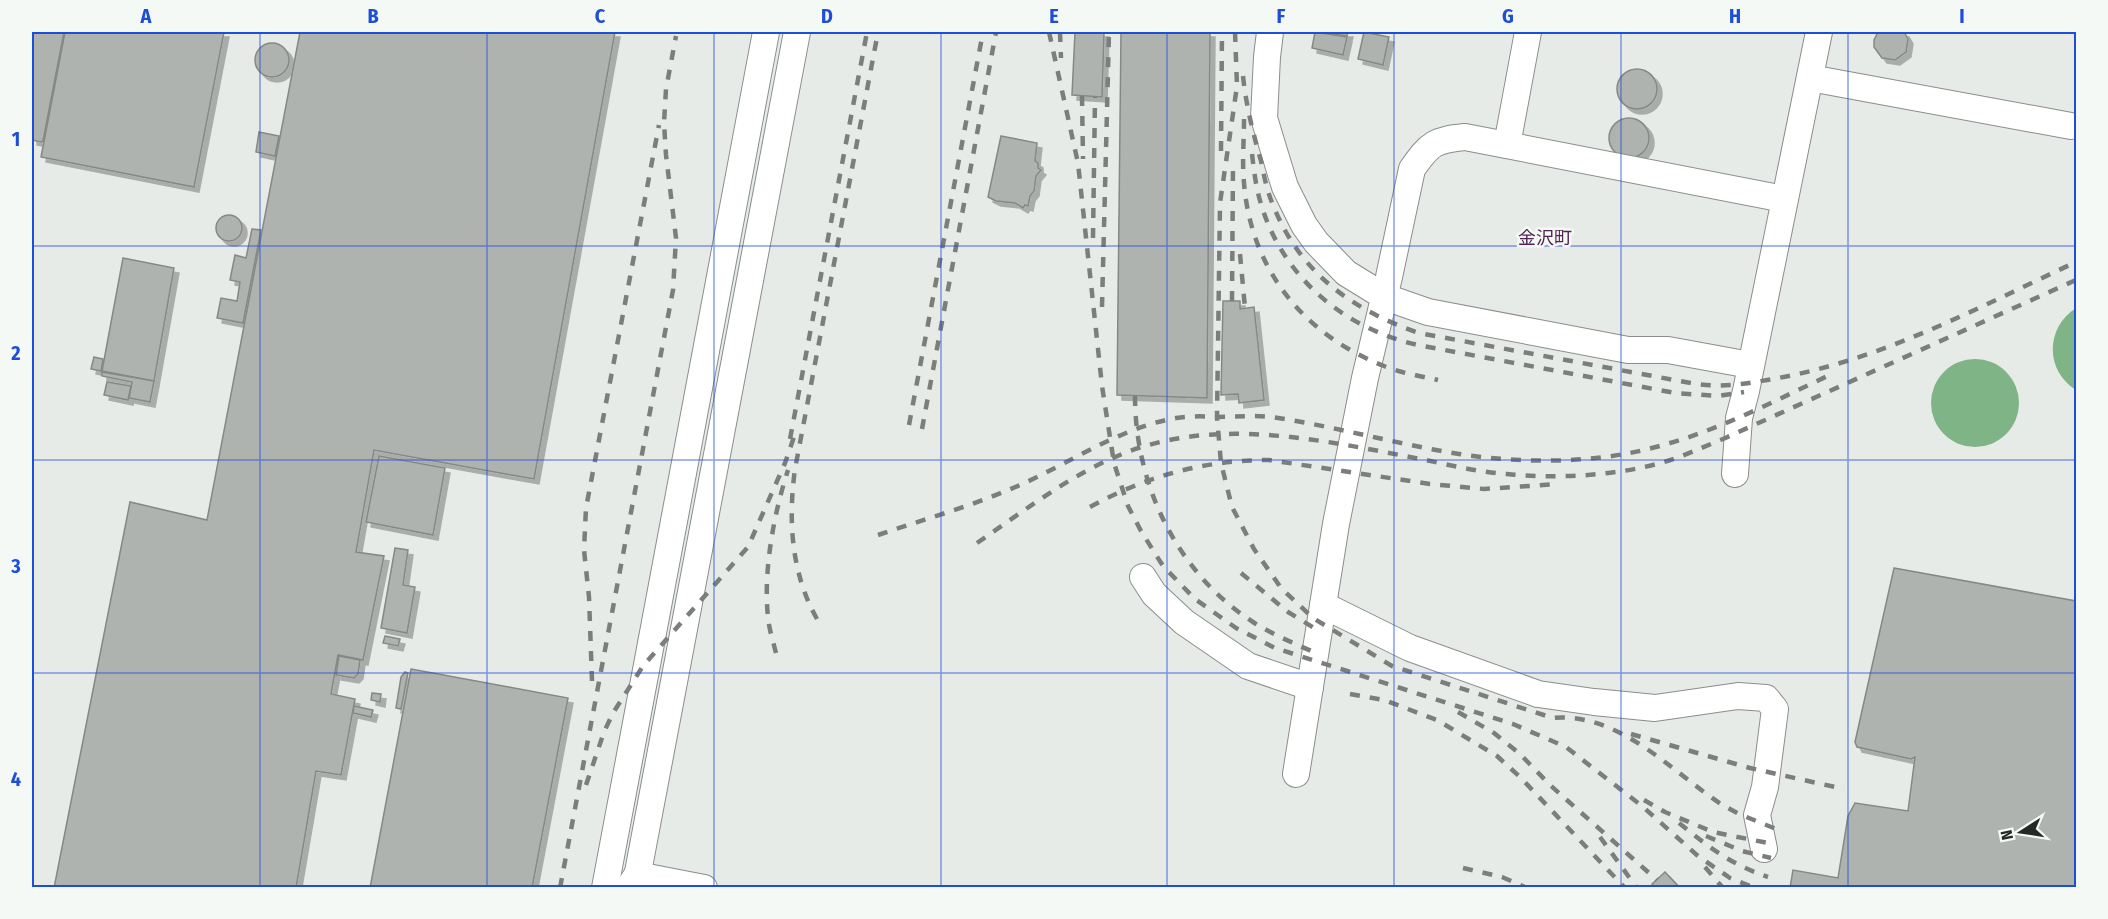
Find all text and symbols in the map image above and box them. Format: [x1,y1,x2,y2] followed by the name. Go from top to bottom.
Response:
[140,4,153,28] text: A
[367,4,379,28] text: B
[595,4,606,28] text: C
[821,4,833,28] text: D
[1049,4,1059,28] text: E
[1277,4,1286,28] text: F
[1502,4,1514,28] text: G
[1729,4,1741,28] text: H
[1959,4,1965,28] text: I
[12,127,20,151] text: 1
[1518,227,1572,249] district label: 金沢町
[10,341,21,365] text: 2
[10,554,21,578] text: 3
[11,767,21,791] text: 4
[1991,802,2051,862] north arrow
[1997,828,2017,842] text: N

